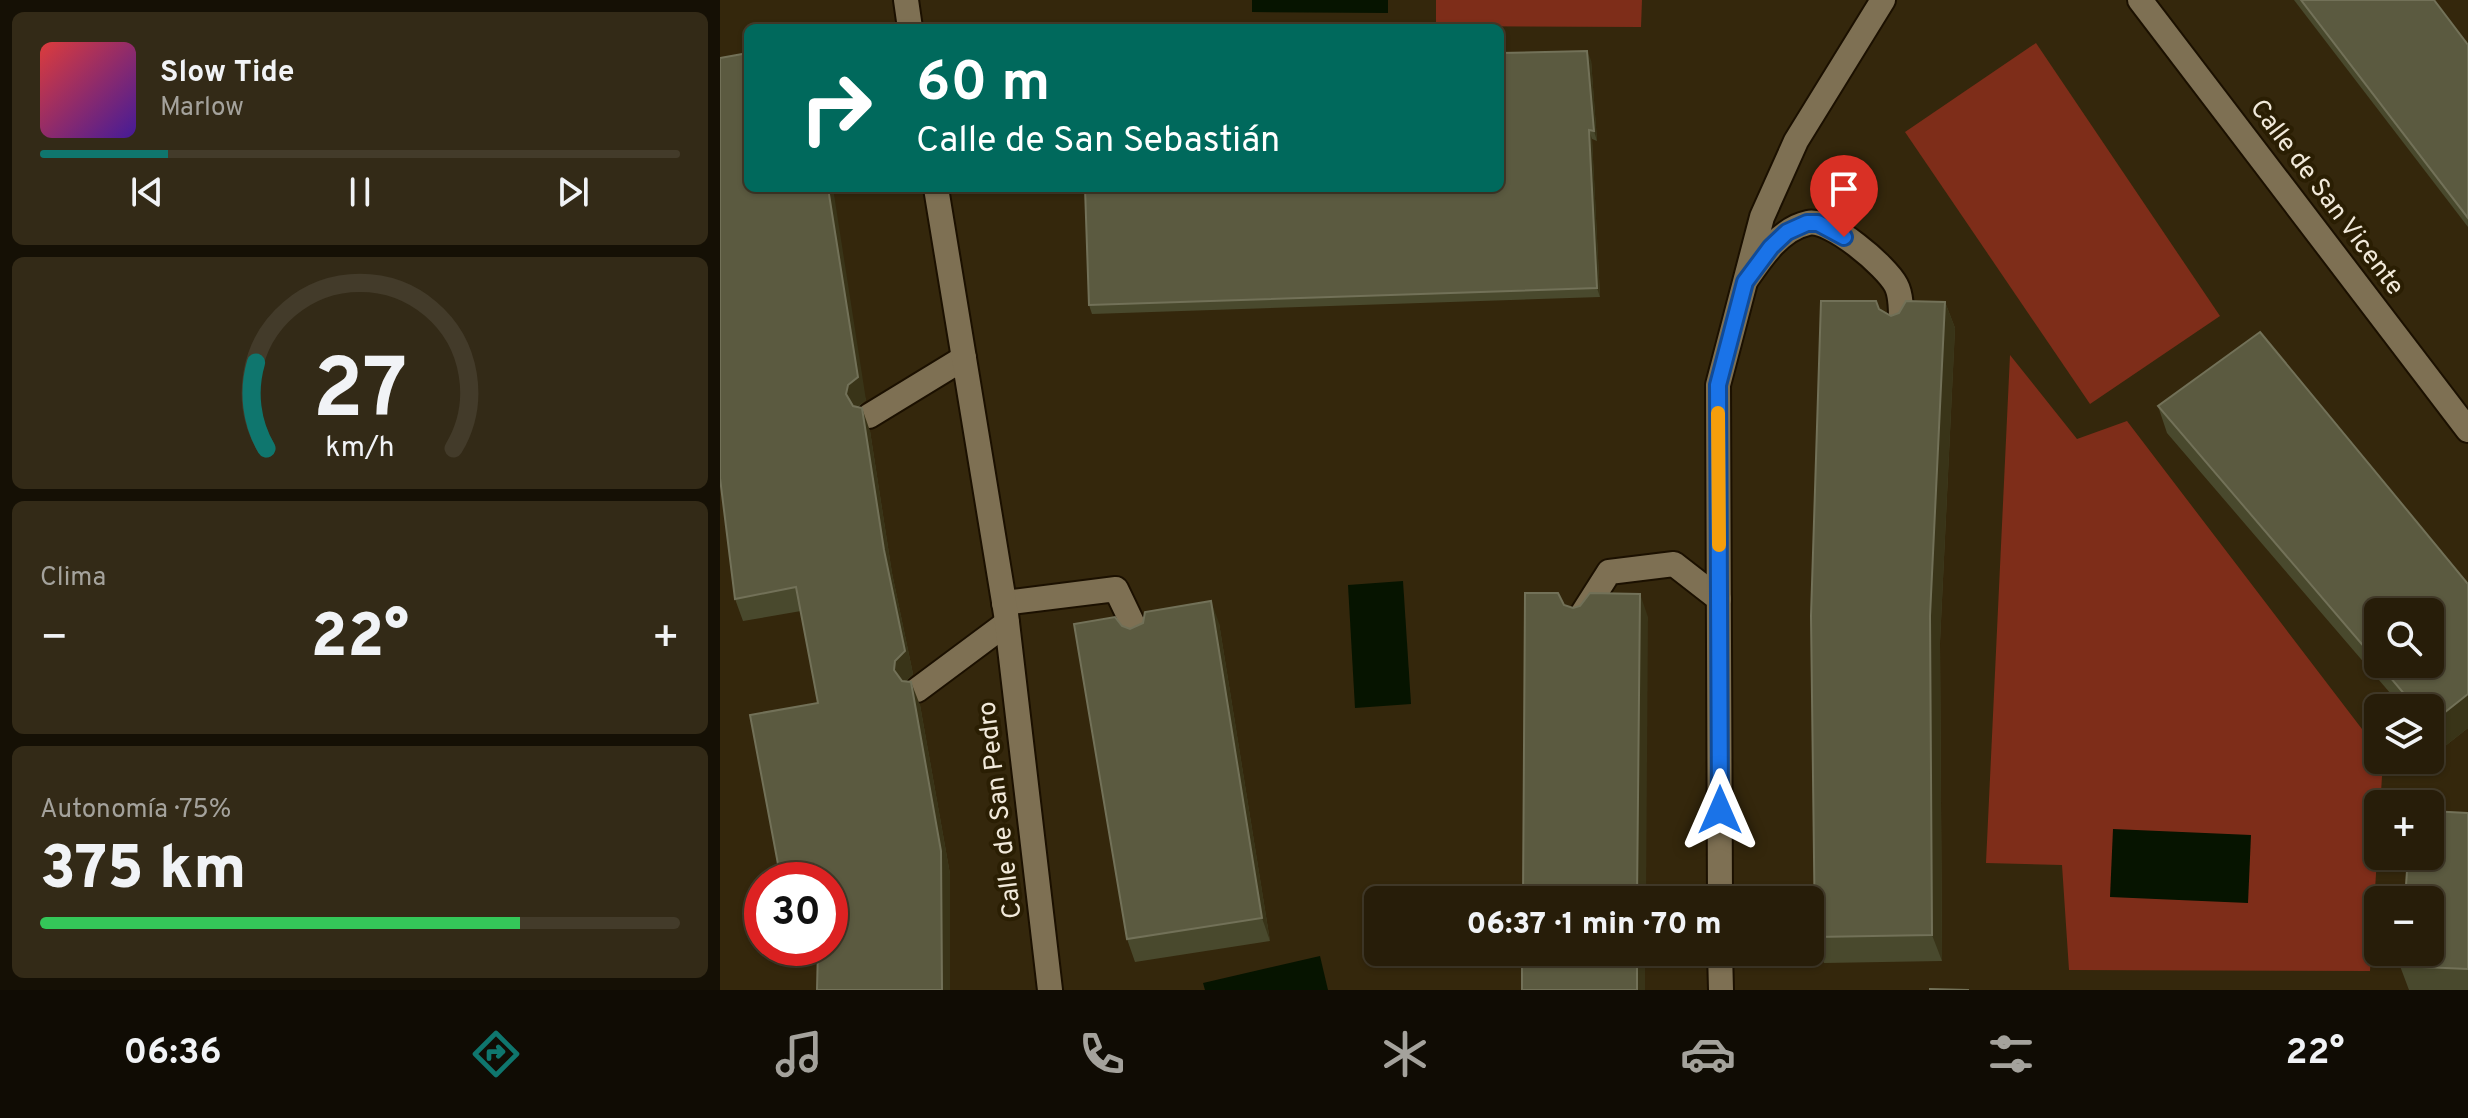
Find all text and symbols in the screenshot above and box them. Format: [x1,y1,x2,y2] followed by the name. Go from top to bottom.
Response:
[916,50,1050,120] text: 60 m
[160,55,294,92] text: Slow Tide
[784,56,888,160] icon: right
[160,92,244,125] text: Marlow
[2241,93,2411,303] street label: Calle de San Vicente
[916,119,1280,165] text: Calle de San Sebastián
[1810,155,1878,237] pin
[1822,167,1866,211] icon: arrive
[125,170,169,214] icon: previous
[338,170,382,214] icon: pause
[551,170,595,214] icon: next
[313,341,407,446] text: 27
[325,431,395,467] text: km/h
[40,562,106,595] text: Clima
[2364,598,2444,966] map controls
[2364,598,2444,678] button: search
[311,602,409,678] text: 22°
[40,612,68,668] text: −
[652,612,680,668] text: +
[2364,694,2444,774] button: layers
[971,699,1031,921] street label: Calle de San Pedro
[1678,768,1762,852] position arrow
[2364,790,2444,870] button: +
[40,794,231,827] text: Autonomía · 75%
[40,834,246,910] text: 375 km
[744,862,848,966] speed limit sign: 30
[2364,886,2444,966] button: −
[1466,907,1722,944] text: 06:37 · 1 min · 70 m
[468,1026,524,1082] icon: directions
[771,1026,827,1082] icon: music
[1074,1026,1130,1082] icon: phone
[1377,1026,1433,1082] icon: climate
[1680,1026,1736,1082] icon: car
[1983,1026,2039,1082] icon: filters
[123,1031,222,1077] text: 06:36
[2285,1031,2344,1077] text: 22°

